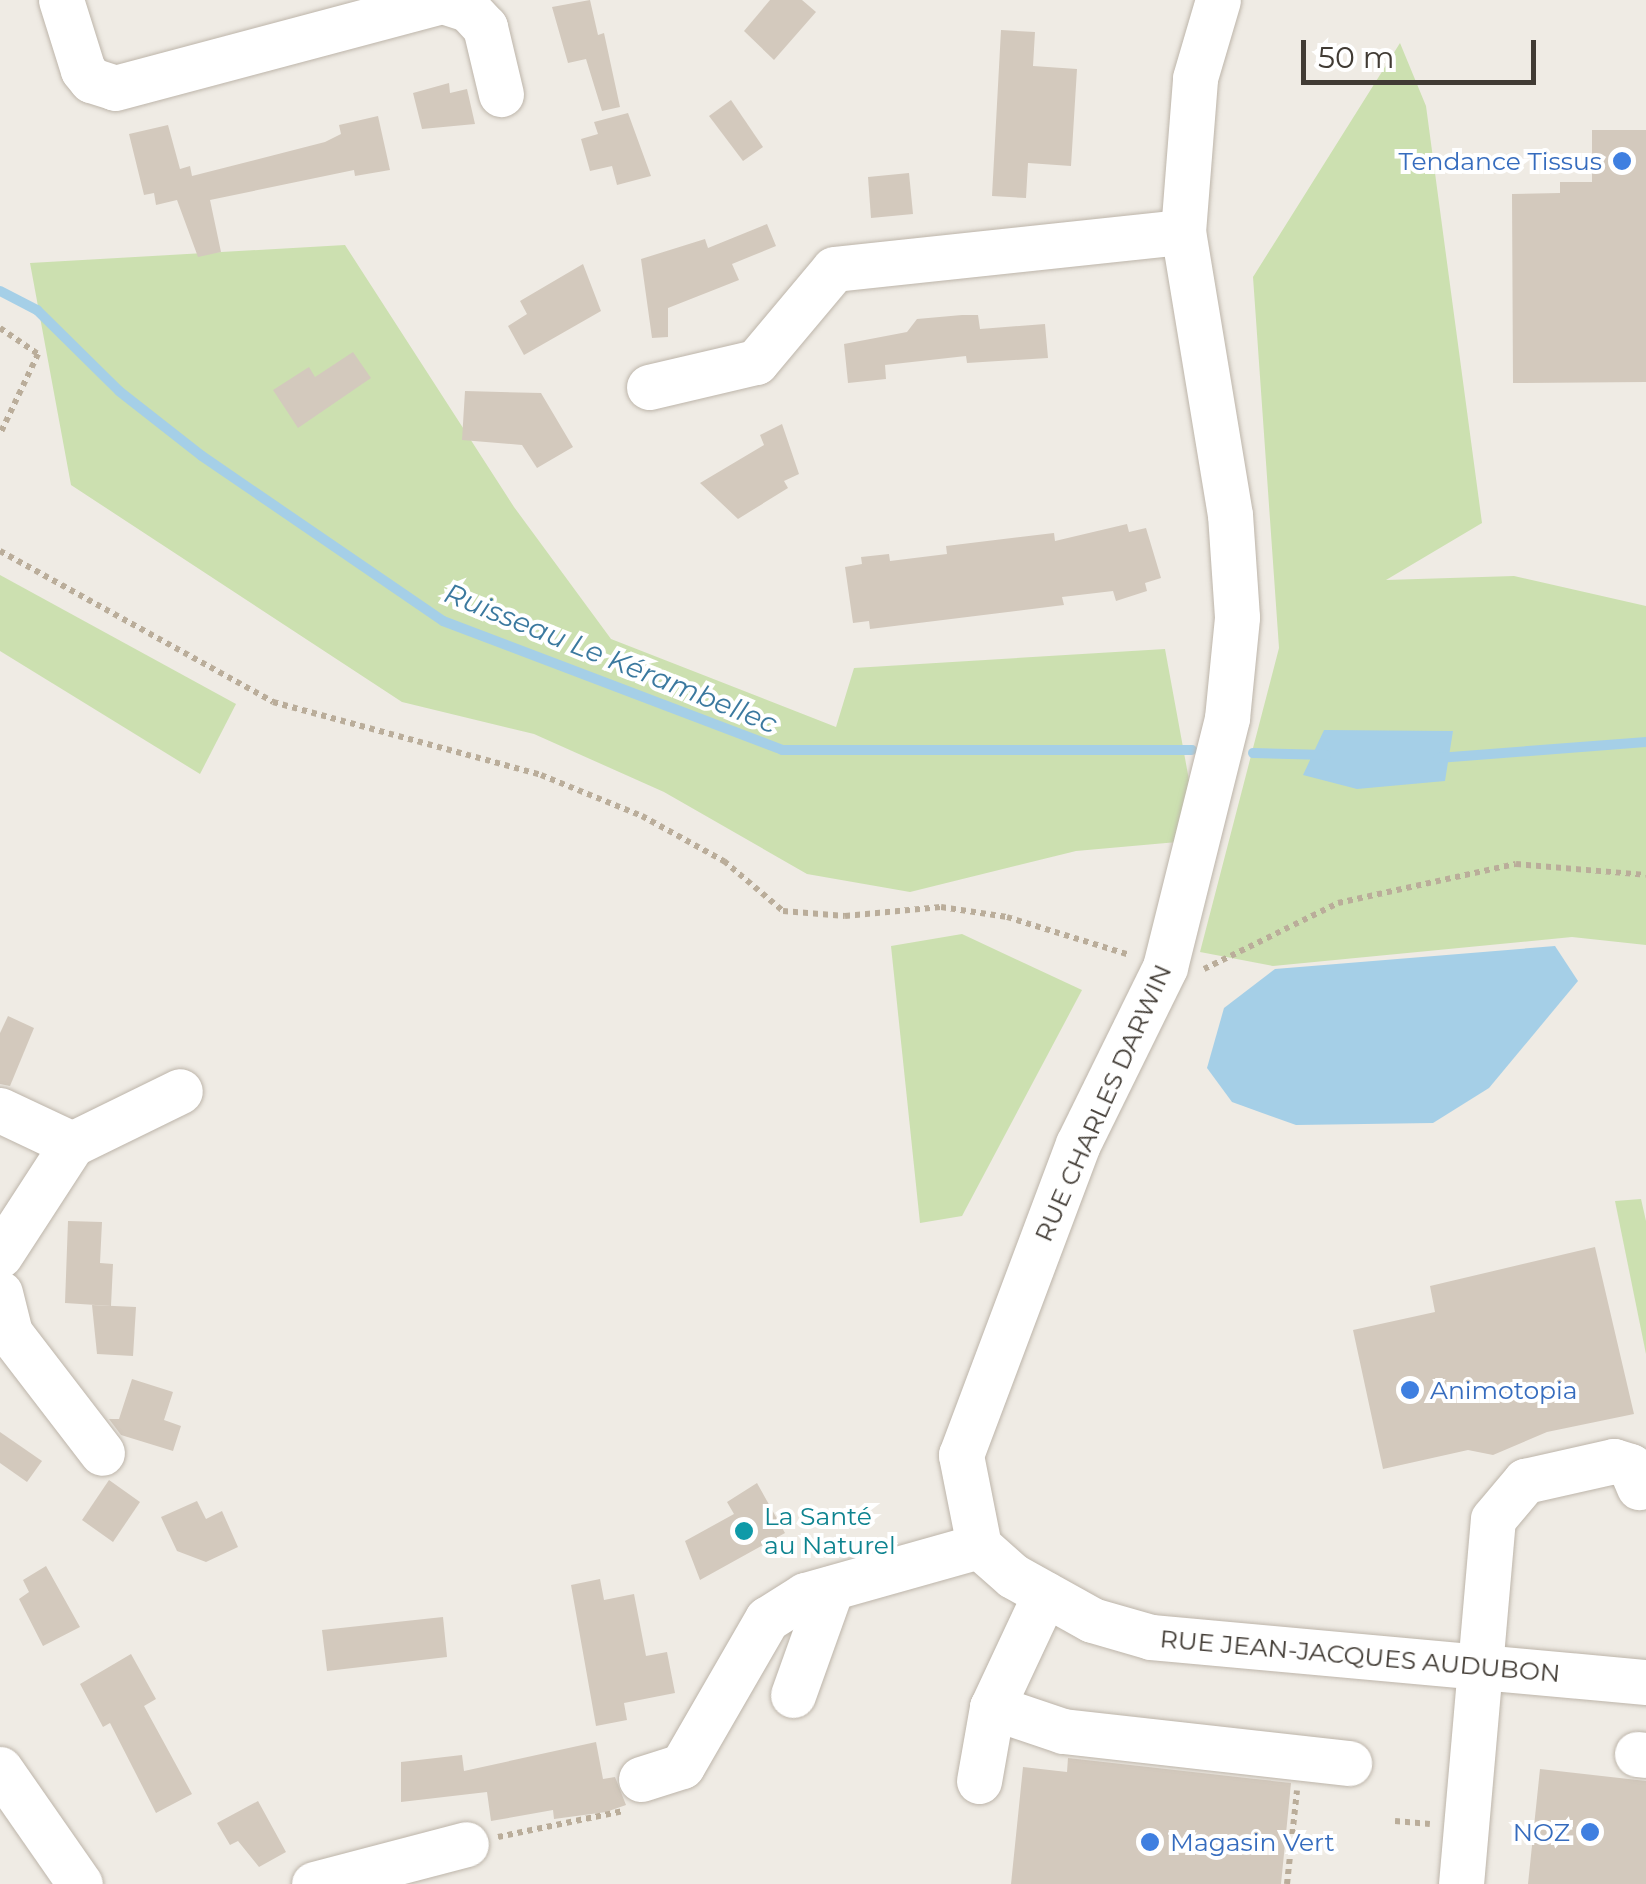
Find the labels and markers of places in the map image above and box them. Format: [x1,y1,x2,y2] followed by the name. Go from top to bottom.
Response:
[1398,146,1602,176] place label: Tendance Tissus
[1611,150,1633,172] marker: Tendance Tissus
[1430,1375,1578,1405] place label: Animotopia
[1399,1379,1421,1401] marker: Animotopia
[764,1502,896,1561] place label: La Santé au Naturel
[733,1520,755,1542] marker: La Santé au Naturel
[1513,1817,1570,1847] place label: NOZ
[1579,1821,1601,1843] marker: NOZ
[1170,1827,1335,1857] place label: Magasin Vert
[1139,1831,1161,1853] marker: Magasin Vert

